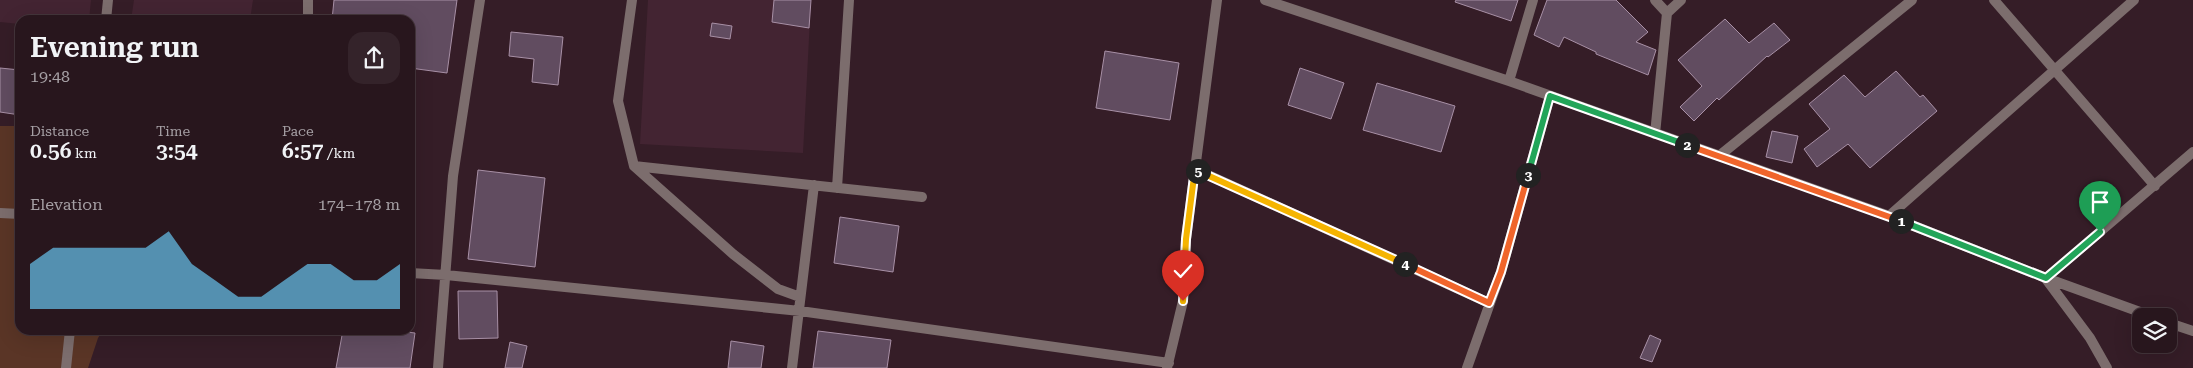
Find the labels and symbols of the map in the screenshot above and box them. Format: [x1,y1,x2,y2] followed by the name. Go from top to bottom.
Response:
[1674,132,1700,158] pin: 2
[1186,158,1210,184] pin: 5
[1516,162,1540,188] pin: 3
[2079,181,2121,232] pin
[1888,208,1914,234] pin: 1
[1162,250,1204,301] pin
[1392,252,1418,276] pin: 4

